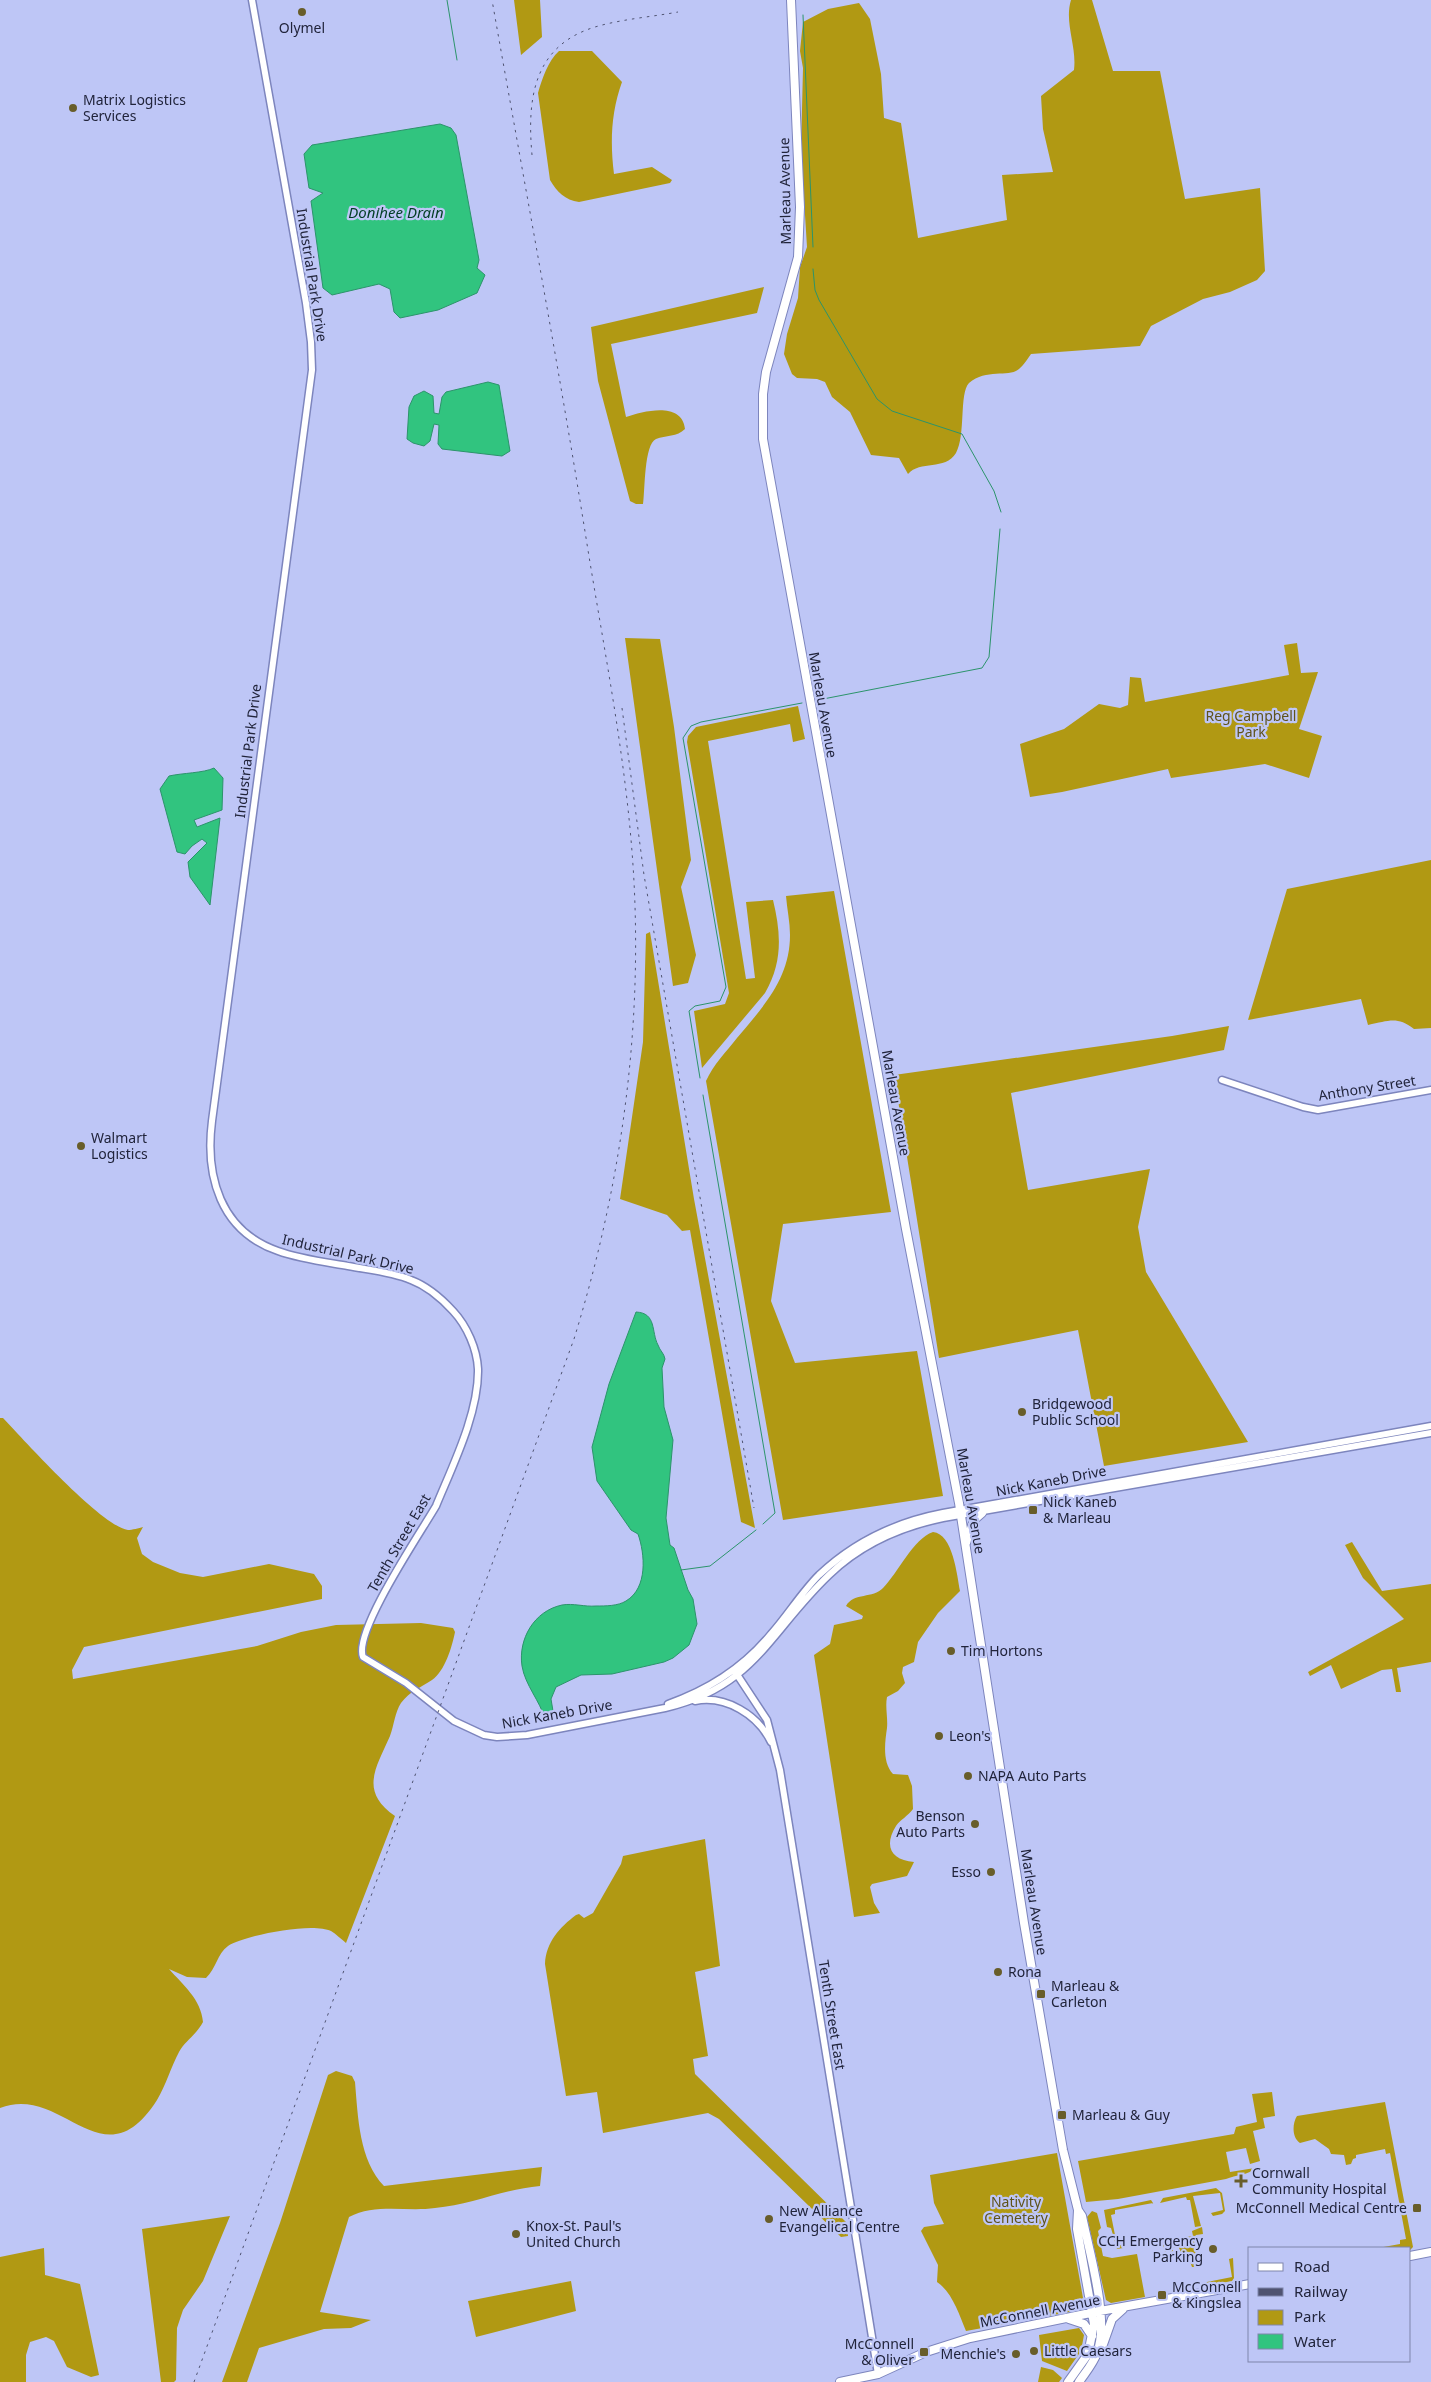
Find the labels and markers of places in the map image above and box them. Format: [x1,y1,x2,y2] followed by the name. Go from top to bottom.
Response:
[296,6,308,18] marker: Olymel
[279,18,325,37] place label: Olymel
[83,90,186,125] place label: Matrix Logistics Services
[67,102,79,114] marker: Matrix Logistics Services
[91,1128,148,1163] place label: Walmart Logistics
[75,1140,87,1152] marker: Walmart Logistics
[1032,1394,1119,1429] place label: Bridgewood Public School
[1016,1406,1028,1418] marker: Bridgewood Public School
[1043,1492,1117,1527] place label: Nick Kaneb & Marleau
[1027,1504,1039,1516] marker: Nick Kaneb & Marleau
[961,1641,1043,1660] place label: Tim Hortons
[945,1645,957,1657] marker: Tim Hortons
[949,1726,991,1745] place label: Leon's
[933,1730,945,1742] marker: Leon's
[978,1766,1087,1785] place label: NAPA Auto Parts
[962,1770,974,1782] marker: NAPA Auto Parts
[896,1806,965,1841] place label: Benson Auto Parts
[969,1818,981,1830] marker: Benson Auto Parts
[951,1862,981,1881] place label: Esso
[985,1866,997,1878] marker: Esso
[1008,1962,1042,1981] place label: Rona
[992,1966,1004,1978] marker: Rona
[1051,1976,1120,2011] place label: Marleau & Carleton
[1035,1988,1047,2000] marker: Marleau & Carleton
[1072,2105,1171,2124] place label: Marleau & Guy
[1056,2109,1068,2121] marker: Marleau & Guy
[1252,2163,1387,2198] place label: Cornwall Community Hospital
[1234,2174,1248,2188] marker: Cornwall Community Hospital
[1236,2198,1407,2217] place label: McConnell Medical Centre
[779,2201,900,2236] place label: New Alliance Evangelical Centre
[1411,2202,1423,2214] marker: McConnell Medical Centre
[763,2213,775,2225] marker: New Alliance Evangelical Centre
[526,2216,622,2251] place label: Knox-St. Paul's United Church
[510,2228,522,2240] marker: Knox-St. Paul's United Church
[1098,2231,1204,2266] place label: CCH Emergency Parking
[1207,2243,1219,2255] marker: CCH Emergency Parking
[1172,2277,1242,2312] place label: McConnell & Kingslea
[1156,2289,1168,2301] marker: McConnell & Kingslea
[845,2334,914,2369] place label: McConnell & Oliver
[1044,2341,1132,2360] place label: Little Caesars
[941,2344,1006,2363] place label: Menchie's
[1028,2345,1040,2357] marker: Little Caesars
[918,2346,930,2358] marker: McConnell & Oliver
[1010,2348,1022,2360] marker: Menchie's

